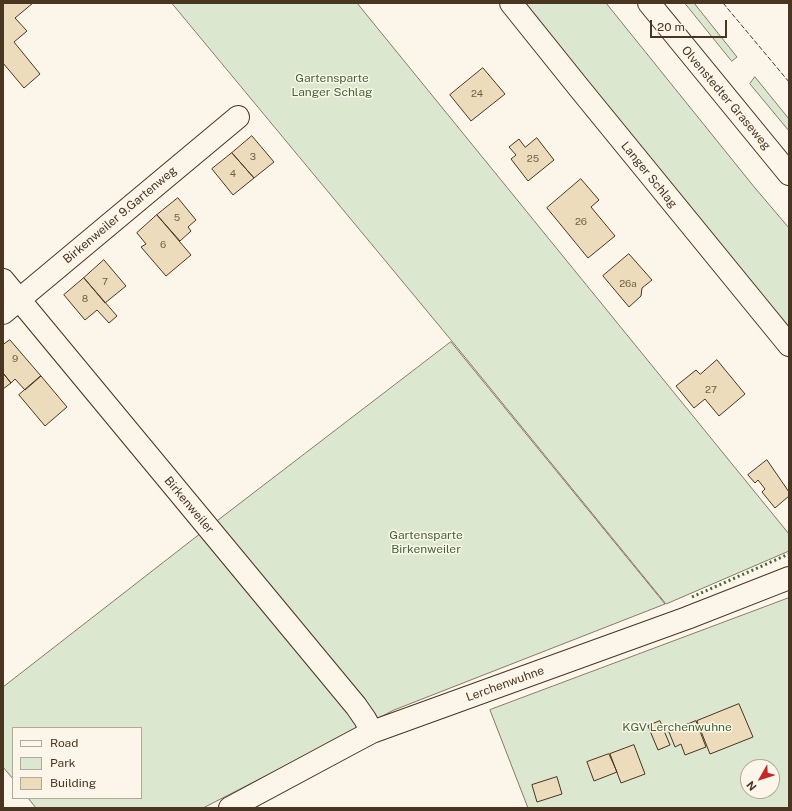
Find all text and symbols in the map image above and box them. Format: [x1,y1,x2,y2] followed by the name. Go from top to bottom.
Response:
[652,12,729,38] scale bar
[657,20,685,34] text: 20 m
[678,43,774,153] street label: Olvenstedter Graseweg
[291,71,373,99] park label: Gartensparte Langer Schlag
[471,88,483,100] house number: 24
[618,139,680,211] street label: Langer Schlag
[250,151,256,163] house number: 3
[527,153,539,165] house number: 25
[60,163,180,267] street label: Birkenweiler 9.Gartenweg
[230,168,236,180] house number: 4
[174,212,180,224] house number: 5
[575,216,587,228] house number: 26
[160,239,166,251] house number: 6
[102,276,108,288] house number: 7
[619,278,637,290] house number: 26a
[82,293,88,305] house number: 8
[12,353,18,365] house number: 9
[705,384,717,396] house number: 27
[161,474,217,536] street label: Birkenweiler
[389,528,463,556] park label: Gartensparte Birkenweiler
[464,663,546,705] street label: Lerchenwuhne
[622,720,732,734] park label: KGV Lerchenwuhne
[12,727,142,799] legend
[50,736,78,750] text: Road
[50,756,76,770] text: Park
[740,759,780,799] north arrow
[50,776,96,790] text: Building
[744,779,759,793] text: N

